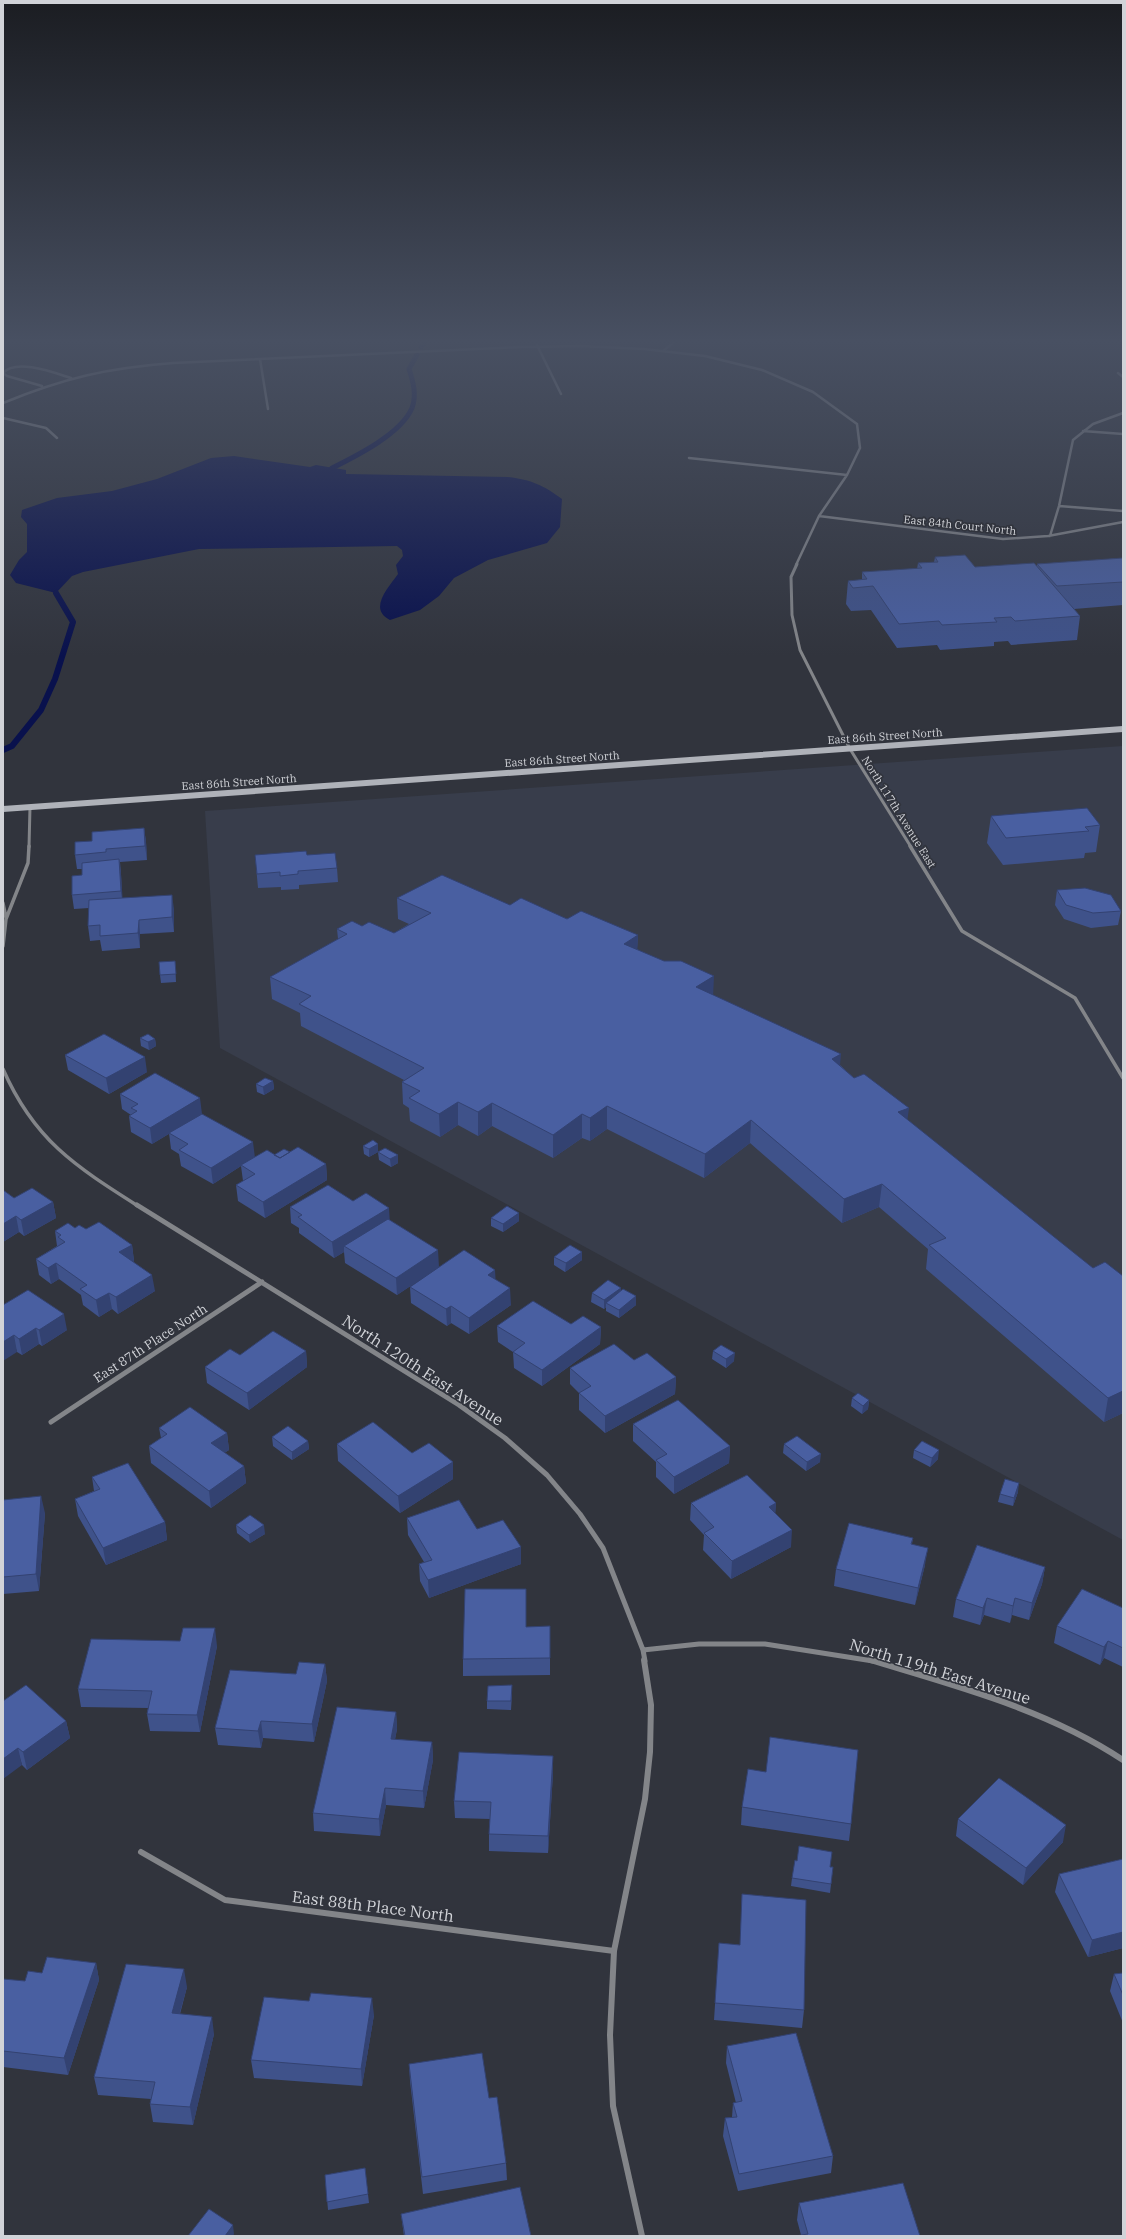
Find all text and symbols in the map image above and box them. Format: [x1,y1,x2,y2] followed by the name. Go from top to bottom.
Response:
[903,512,1017,538] street label: East 84th Court North
[827,725,943,747] street label: East 86th Street North
[504,748,620,770] street label: East 86th Street North
[859,753,939,871] street label: North 117th Avenue East
[181,771,297,793] street label: East 86th Street North
[90,1300,210,1387] street label: East 87th Place North
[339,1310,507,1430] street label: North 120th East Avenue
[847,1634,1033,1708] street label: North 119th East Avenue
[291,1886,455,1926] street label: East 88th Place North

